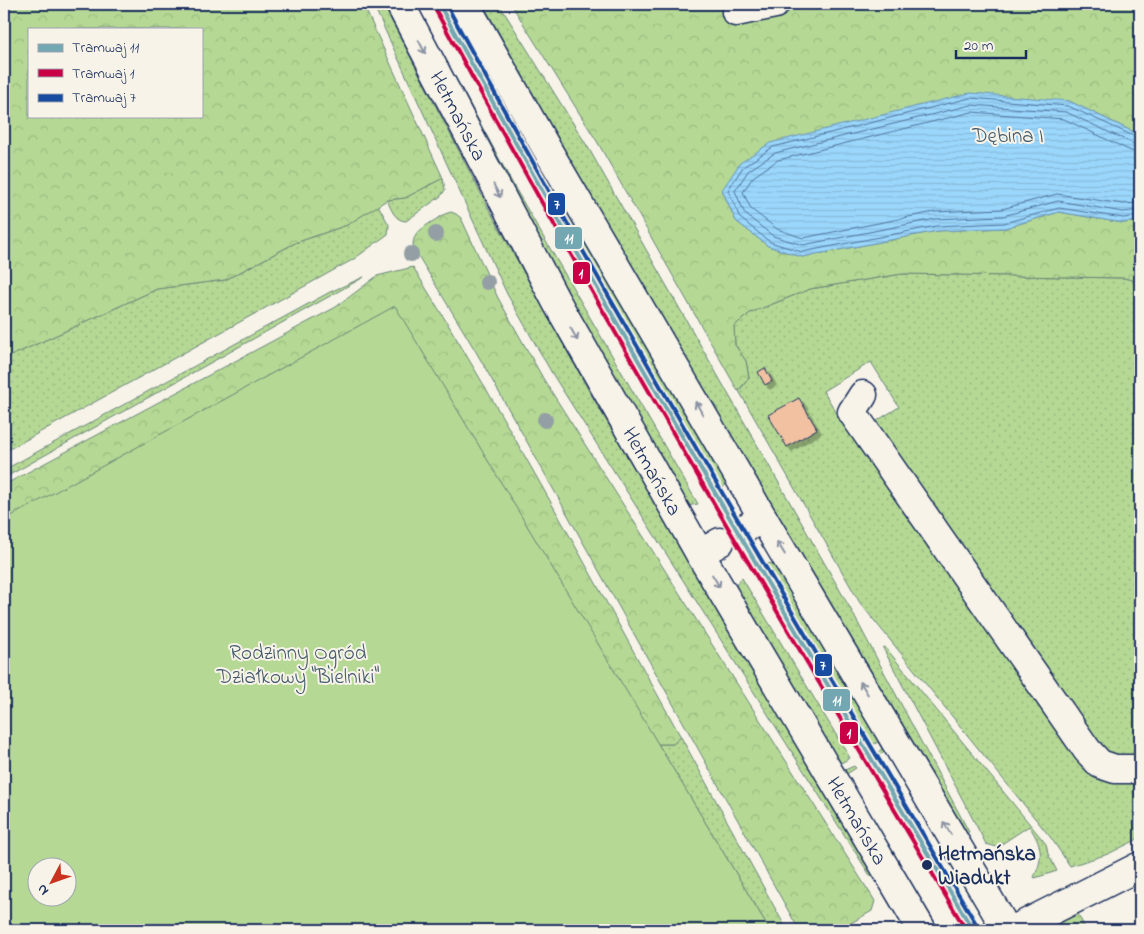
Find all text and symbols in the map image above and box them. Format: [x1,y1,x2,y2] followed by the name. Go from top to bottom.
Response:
[28,28,202,118] legend
[956,28,1026,60] scale bar
[964,35,994,57] text: 20 m
[72,37,139,59] text: Tramwaj 11
[418,39,427,54] one-way arrow
[72,63,135,85] text: Tramwaj 1
[421,66,493,167] street label: Hetmańska
[72,87,136,109] text: Tramwaj 7
[971,122,1044,152] park label: Dębina I
[493,183,502,198] one-way arrow
[547,192,566,216] line badge: 7
[554,195,560,216] text: 7
[554,226,583,250] line badge: 11
[565,229,574,250] text: 11
[572,261,591,285] line badge: 1
[579,264,584,285] text: 1
[570,326,580,341] one-way arrow
[694,401,704,416] one-way arrow
[614,422,688,522] street label: Hetmańska
[776,542,786,556] one-way arrow
[712,574,722,588] one-way arrow
[216,639,379,695] park label: Rodzinny Ogród Działkowy "Bielniki"
[814,653,833,677] line badge: 7
[820,656,826,677] text: 7
[859,682,869,696] one-way arrow
[822,688,851,712] line badge: 11
[833,691,842,712] text: 11
[839,721,859,745] line badge: 1
[847,724,852,745] text: 1
[818,772,893,871] street label: Hetmańska
[942,820,952,835] one-way arrow
[938,840,1036,894] place label: Hetmańska Wiadukt
[28,856,78,906] north arrow
[920,858,934,872] marker: Hetmańska Wiadukt
[32,879,54,900] text: N

